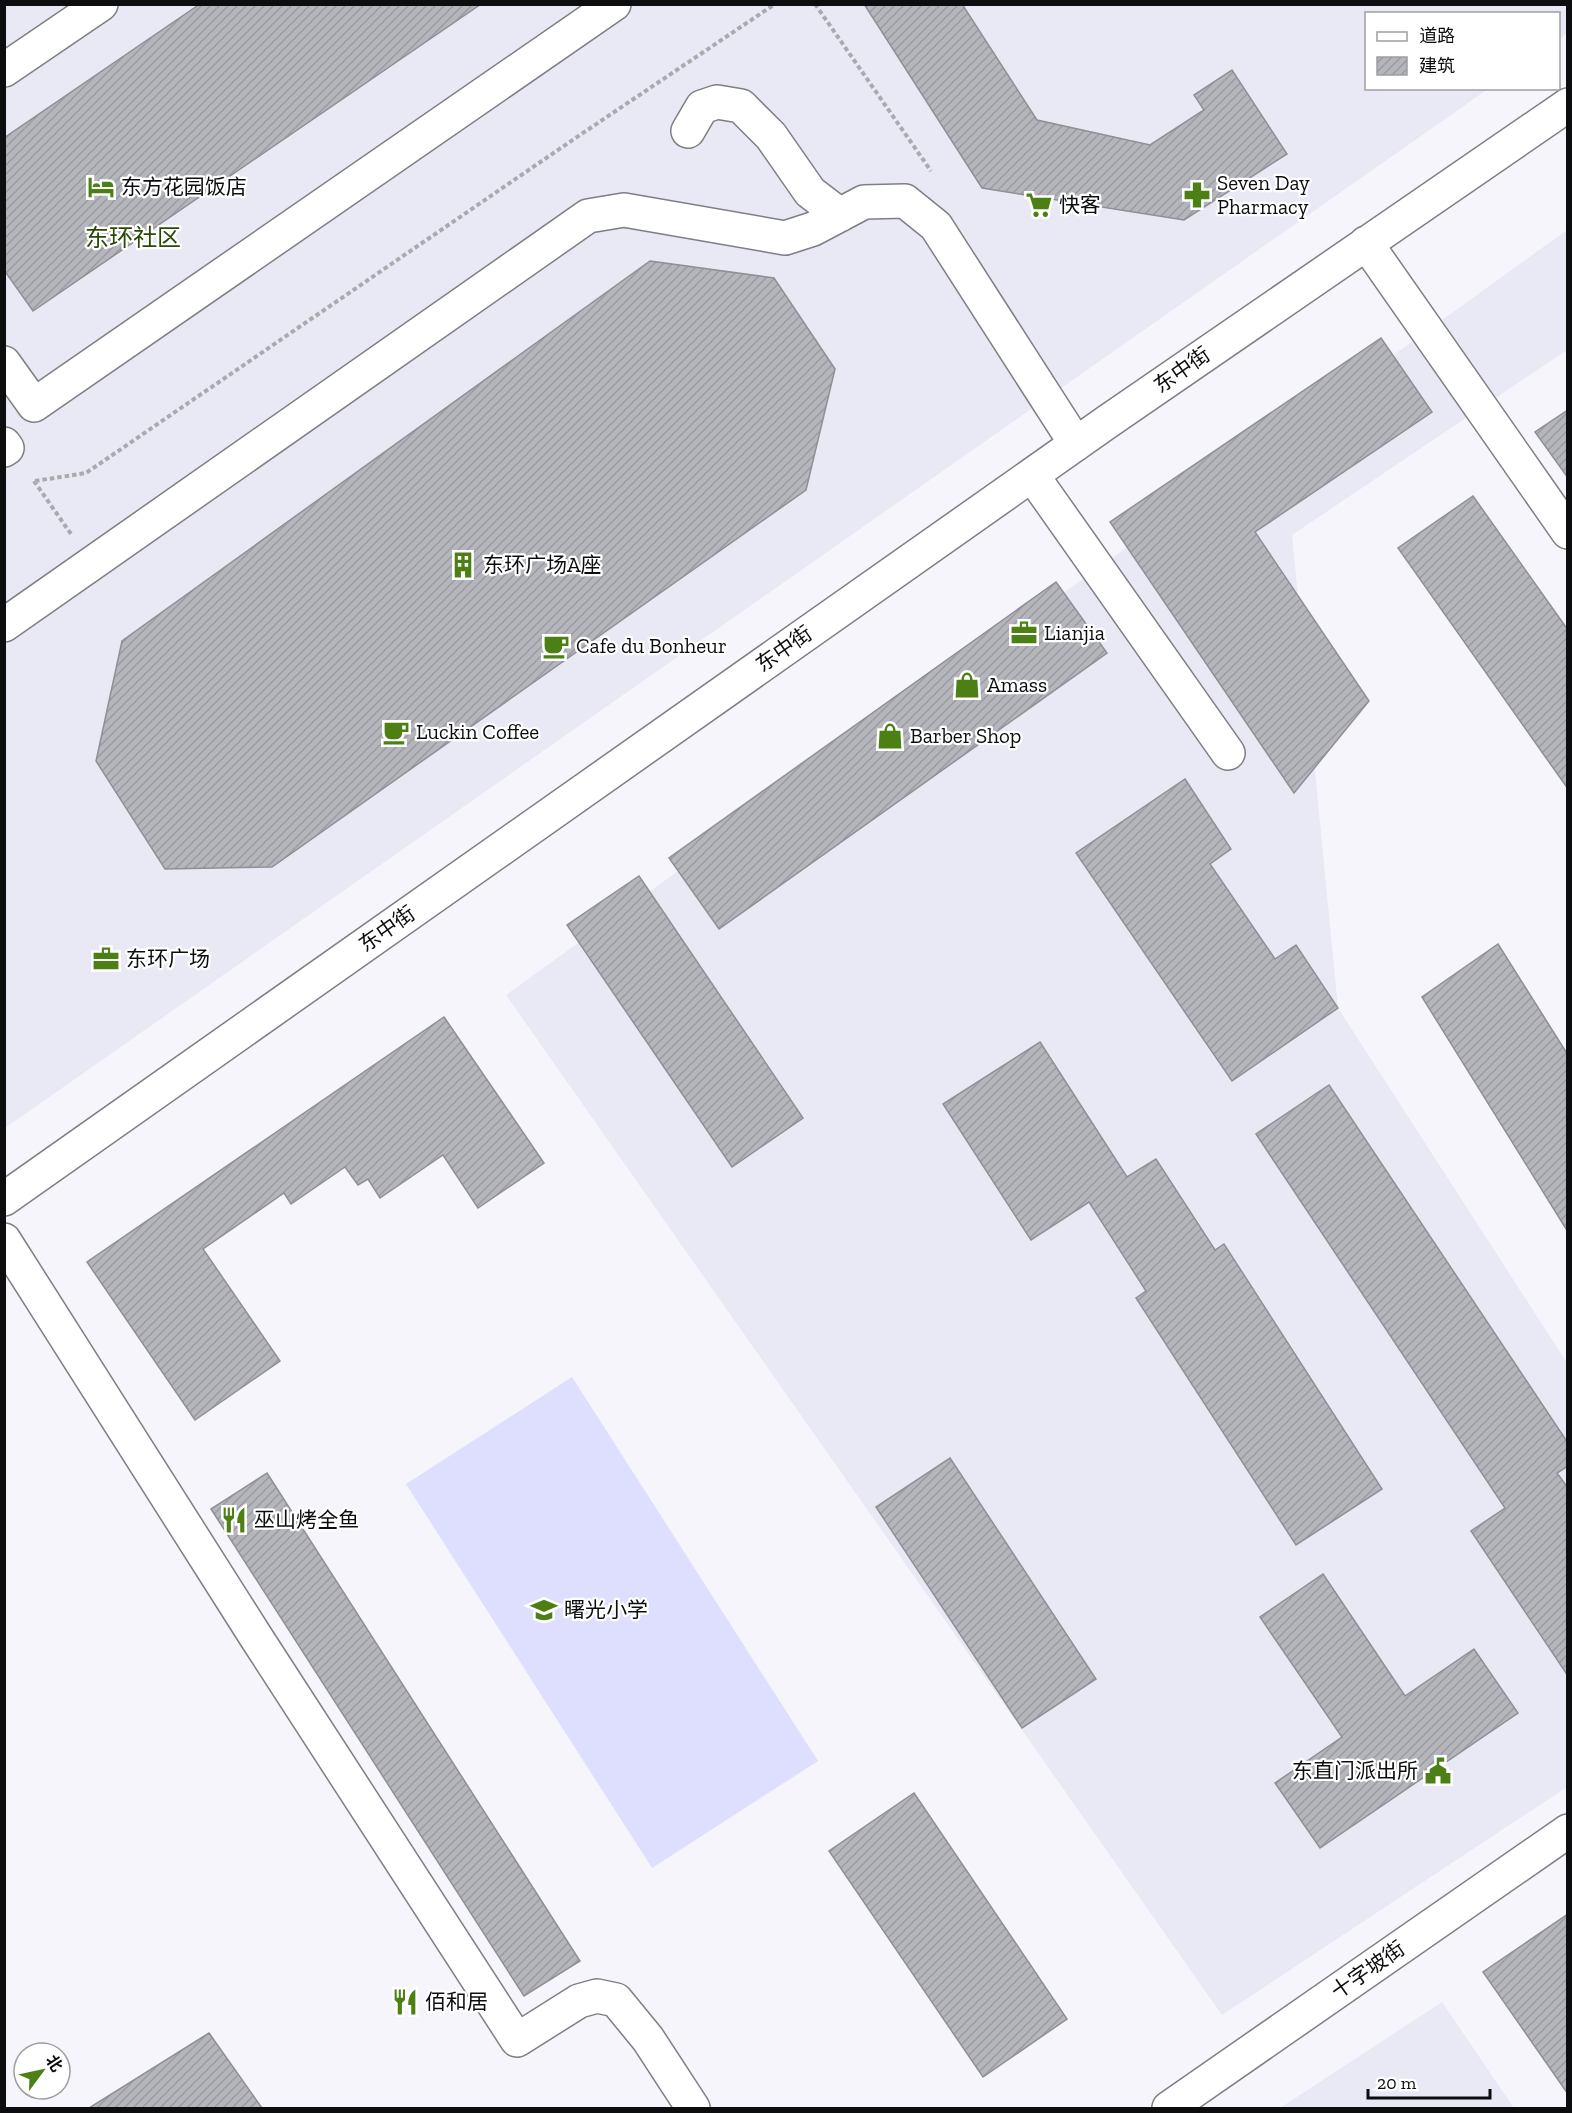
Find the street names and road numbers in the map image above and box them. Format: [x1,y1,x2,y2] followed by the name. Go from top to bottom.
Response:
[1149,341,1215,398] street label: 东中街
[751,620,817,677] street label: 东中街
[354,900,420,957] street label: 东中街
[1326,1935,1409,2004] street label: 十字坡街

